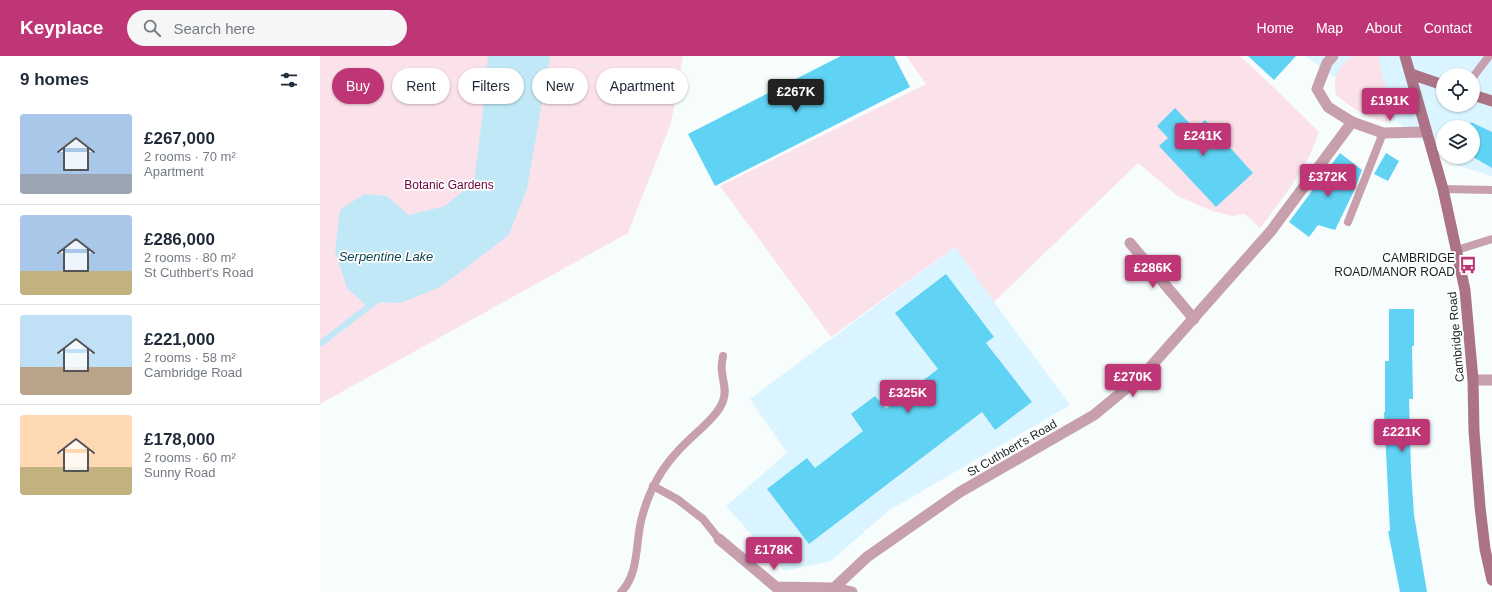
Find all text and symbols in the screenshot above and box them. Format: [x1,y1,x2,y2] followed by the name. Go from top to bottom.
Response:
[127,10,407,46] search box
[20,17,103,38] text: Keyplace
[141,17,163,39] icon: search
[173,20,255,37] text: Search here
[1257,20,1294,36] text: Home
[1316,20,1343,36] text: Map
[1365,20,1402,36] text: About
[1424,20,1472,36] text: Contact
[332,68,384,104] chip: Buy
[392,68,450,104] chip: Rent
[458,68,524,104] chip: Filters
[532,68,588,104] chip: New
[596,68,688,104] chip: Apartment
[1436,68,1480,164] map controls
[1436,68,1480,112] button: locate
[278,69,300,91] icon: filters
[20,70,89,89] text: 9 homes
[768,79,824,113] pin: £267K
[777,84,815,99] text: £267K
[1362,88,1418,122] pin: £191K
[1371,93,1409,108] text: £191K
[1436,120,1480,164] button: layers
[1175,123,1231,157] pin: £241K
[1184,128,1222,143] text: £241K
[144,129,215,148] text: £267,000
[52,130,100,178] icon: home
[144,149,236,164] text: 2 rooms · 70 m²
[144,164,204,179] text: Apartment
[1300,164,1356,198] pin: £372K
[1309,169,1347,184] text: £372K
[404,178,494,192] park label: Botanic Gardens
[144,230,215,249] text: £286,000
[52,231,100,279] icon: home
[339,249,433,264] water label: Serpentine Lake
[144,250,236,265] text: 2 rooms · 80 m²
[1334,251,1455,279] place label: CAMBRIDGE ROAD/MANOR ROAD
[1125,255,1181,289] pin: £286K
[1458,255,1478,275] bus stop icon: CAMBRIDGE ROAD/MANOR ROAD
[1134,260,1172,275] text: £286K
[144,265,253,280] text: St Cuthbert's Road
[1445,291,1467,383] street label: Cambridge Road
[144,330,215,349] text: £221,000
[52,331,100,379] icon: home
[144,350,236,365] text: 2 rooms · 58 m²
[1105,364,1161,398] pin: £270K
[144,365,242,380] text: Cambridge Road
[1114,369,1152,384] text: £270K
[880,380,936,414] pin: £325K
[889,385,927,400] text: £325K
[965,417,1059,479] street label: St Cuthbert's Road
[1374,419,1430,453] pin: £221K
[1383,424,1421,439] text: £221K
[144,430,215,449] text: £178,000
[52,431,100,479] icon: home
[144,450,236,465] text: 2 rooms · 60 m²
[144,465,216,480] text: Sunny Road
[746,537,802,571] pin: £178K
[755,542,793,557] text: £178K

